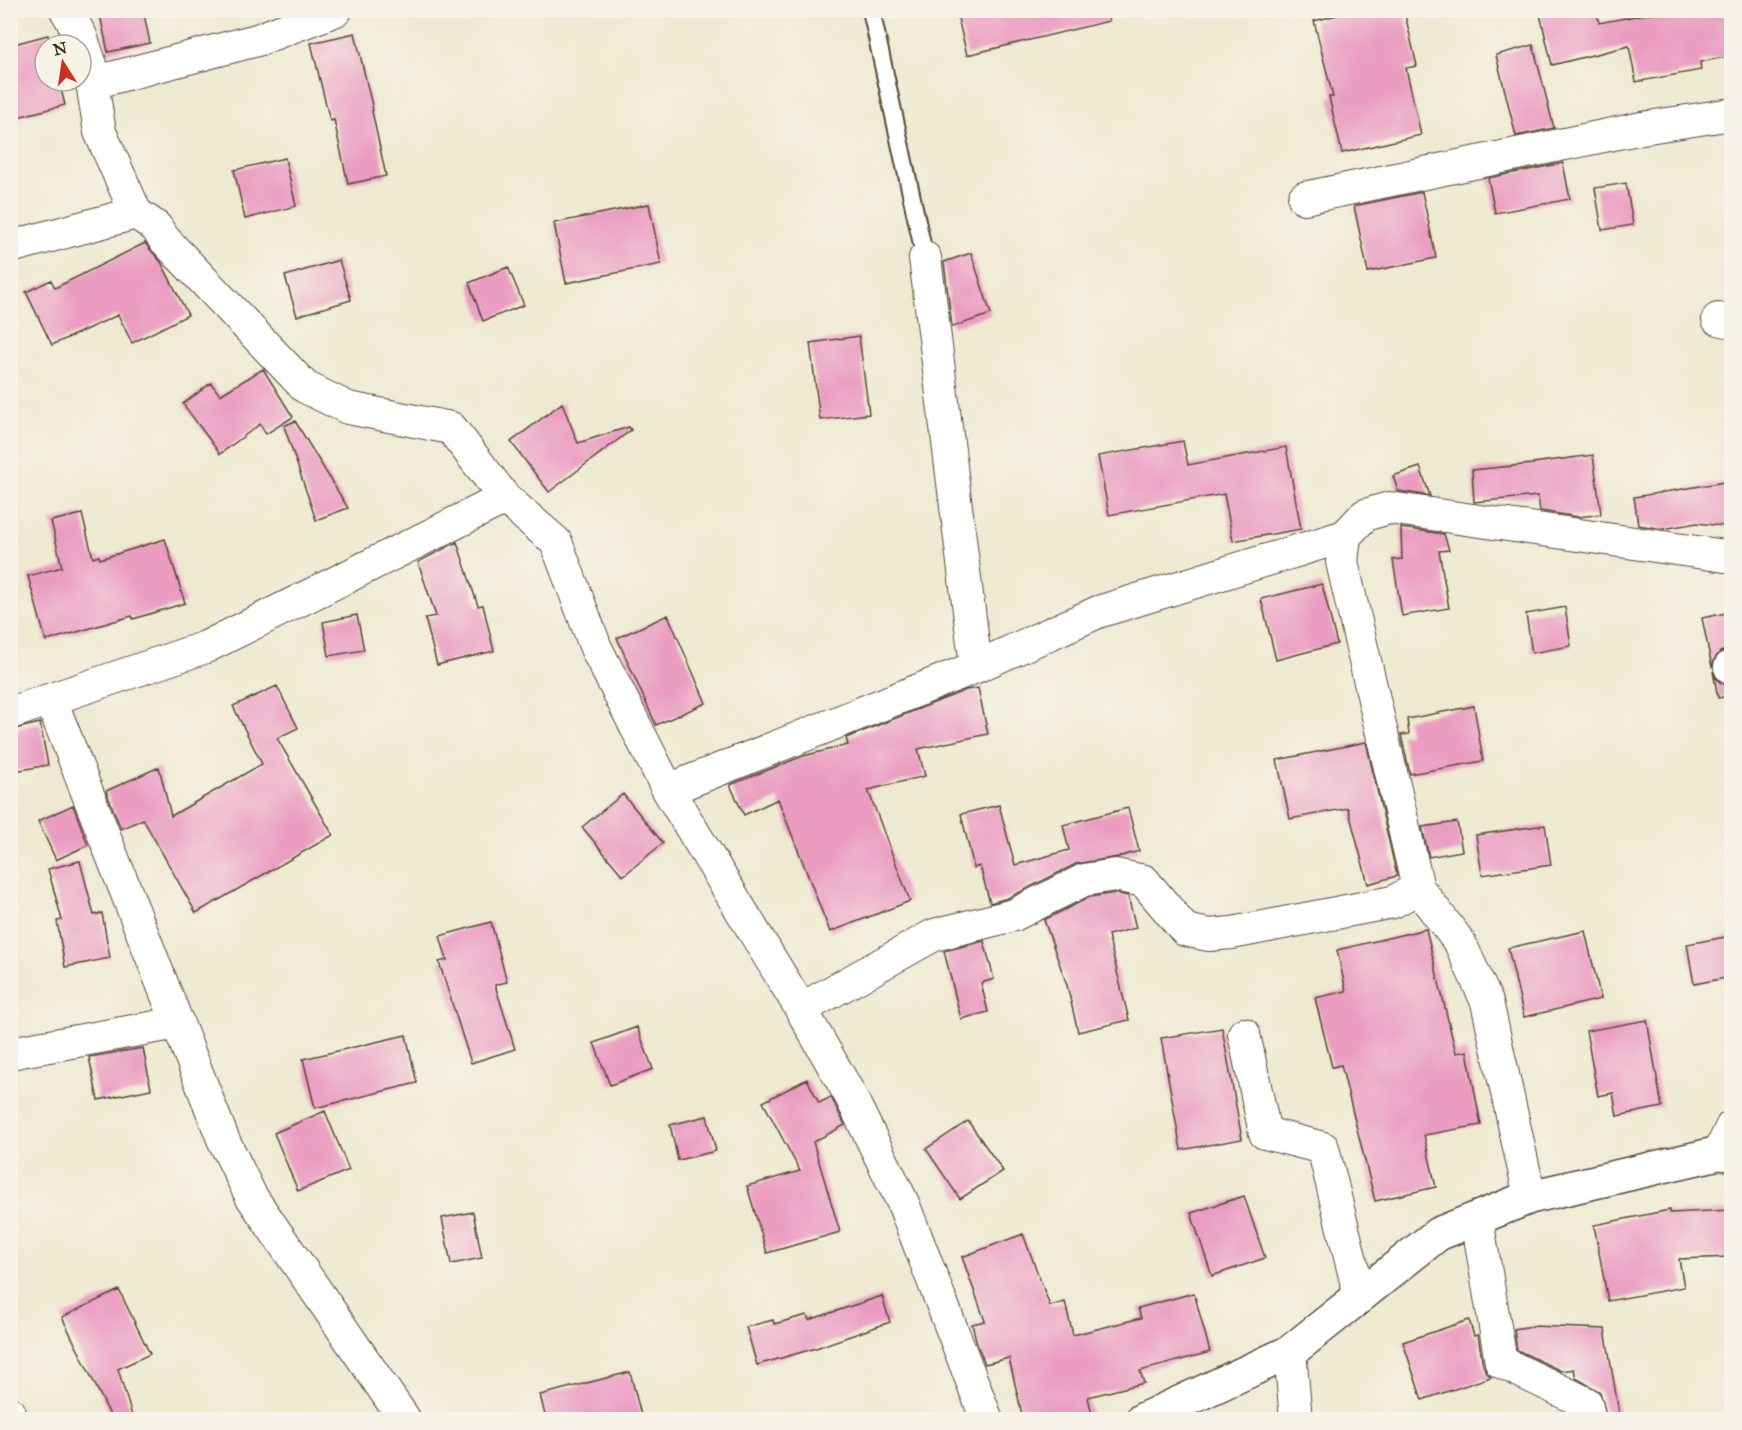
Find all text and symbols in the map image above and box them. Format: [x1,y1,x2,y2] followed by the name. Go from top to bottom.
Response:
[33,33,93,93] north arrow
[51,38,69,60] text: N

